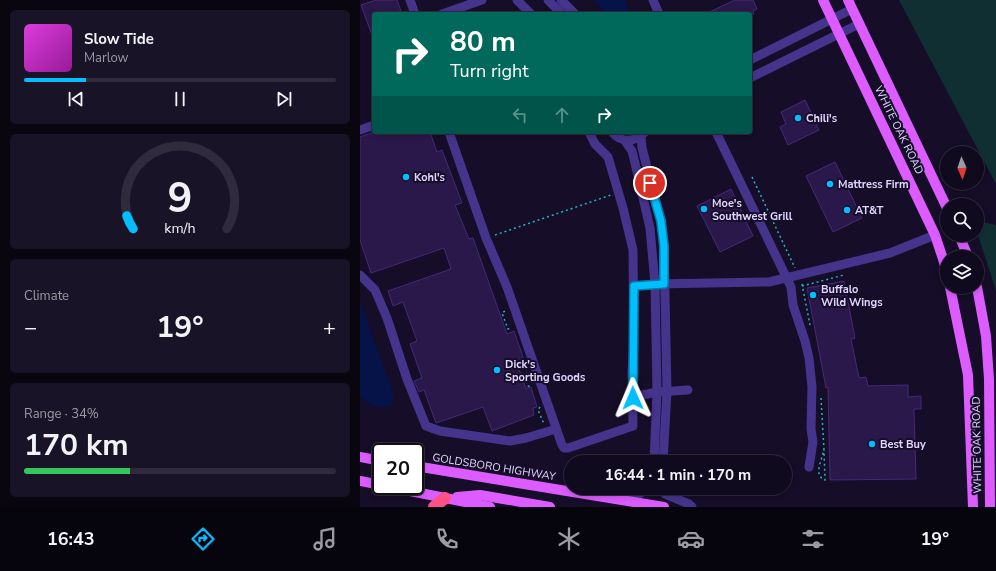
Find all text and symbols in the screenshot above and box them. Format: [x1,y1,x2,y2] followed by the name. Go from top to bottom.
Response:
[450,23,516,61] text: 80 m
[384,28,436,80] icon: right
[84,29,154,49] text: Slow Tide
[84,49,129,67] text: Marlow
[450,59,529,83] text: Turn right
[871,83,927,177] street label: WHITE OAK ROAD
[65,88,87,110] icon: previous
[169,88,191,110] icon: pause
[273,88,295,110] icon: next
[509,104,531,126] icon: left
[551,104,573,126] icon: ahead
[593,104,615,126] icon: right
[806,111,837,126] place label: Chili's
[793,113,803,123] marker: Chili's
[940,146,984,190] north arrow
[940,146,984,294] map controls
[633,166,667,200] pin
[168,170,192,227] text: 9
[414,170,445,185] place label: Kohl's
[401,172,411,182] marker: Kohl's
[639,172,661,194] icon: arrive
[838,177,909,192] place label: Mattress Firm
[825,179,835,189] marker: Mattress Firm
[712,196,793,224] place label: Moe's Southwest Grill
[940,198,984,242] button: search
[855,203,884,218] place label: AT&T
[699,204,709,214] marker: Moe's Southwest Grill
[842,205,852,215] marker: AT&T
[164,219,196,238] text: km/h
[940,250,984,294] button: layers
[821,282,883,310] place label: Buffalo Wild Wings
[24,287,69,305] text: Climate
[808,290,818,300] marker: Buffalo Wild Wings
[156,307,204,348] text: 19°
[24,313,37,343] text: −
[323,313,336,343] text: +
[505,357,585,385] place label: Dick's Sporting Goods
[492,365,502,375] marker: Dick's Sporting Goods
[612,377,654,419] position arrow
[969,396,985,494] street label: WHITE OAK ROAD
[24,405,99,423] text: Range · 34%
[24,425,129,466] text: 170 km
[880,437,926,452] place label: Best Buy
[867,439,877,449] marker: Best Buy
[372,443,424,495] speed limit sign: 20
[431,450,557,484] street label: GOLDSBORO HIGHWAY
[605,465,751,485] text: 16:44 · 1 min · 170 m
[189,525,217,553] icon: directions
[311,525,339,553] icon: music
[433,525,461,553] icon: phone
[555,525,583,553] icon: climate
[677,525,705,553] icon: car
[799,525,827,553] icon: filters
[47,527,95,551] text: 16:43
[921,527,949,551] text: 19°

